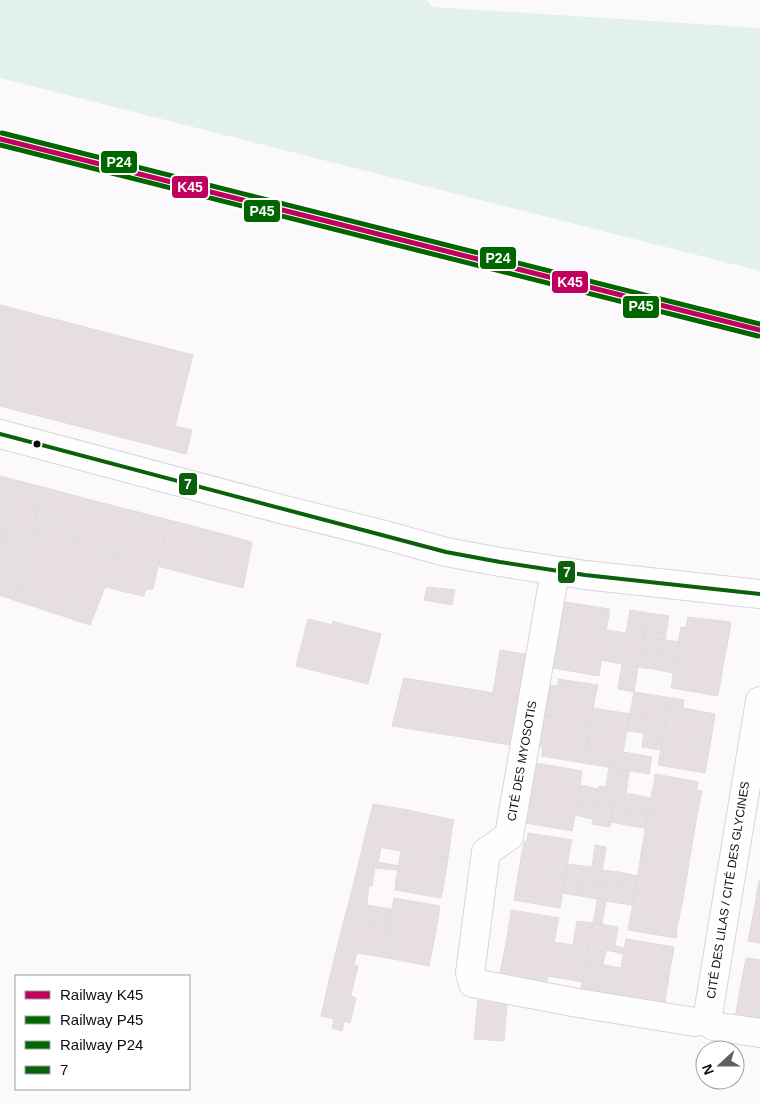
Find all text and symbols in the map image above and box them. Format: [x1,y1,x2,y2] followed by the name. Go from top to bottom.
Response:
[100,150,138,174] line badge: P24
[107,154,132,170] text: P24
[171,175,209,199] line badge: K45
[177,179,203,195] text: K45
[243,199,281,223] line badge: P45
[250,203,275,219] text: P45
[479,246,517,270] line badge: P24
[486,250,511,266] text: P24
[551,270,589,294] line badge: K45
[557,274,583,290] text: K45
[622,295,660,319] line badge: P45
[629,298,654,314] text: P45
[32,439,42,449] unlabelled marker
[178,472,198,496] line badge: 7
[184,476,192,492] text: 7
[557,560,576,584] line badge: 7
[563,564,571,580] text: 7
[504,700,539,822] street label: CITÉ DES MYOSOTIS
[703,780,752,1000] street label: CITÉ DES LILAS / CITÉ DES GLYCINES
[15,975,190,1090] legend
[60,986,143,1003] text: Railway K45
[60,1011,143,1028] text: Railway P45
[60,1036,143,1053] text: Railway P24
[695,1040,745,1090] north arrow
[60,1061,68,1078] text: 7
[699,1062,717,1077] text: N

